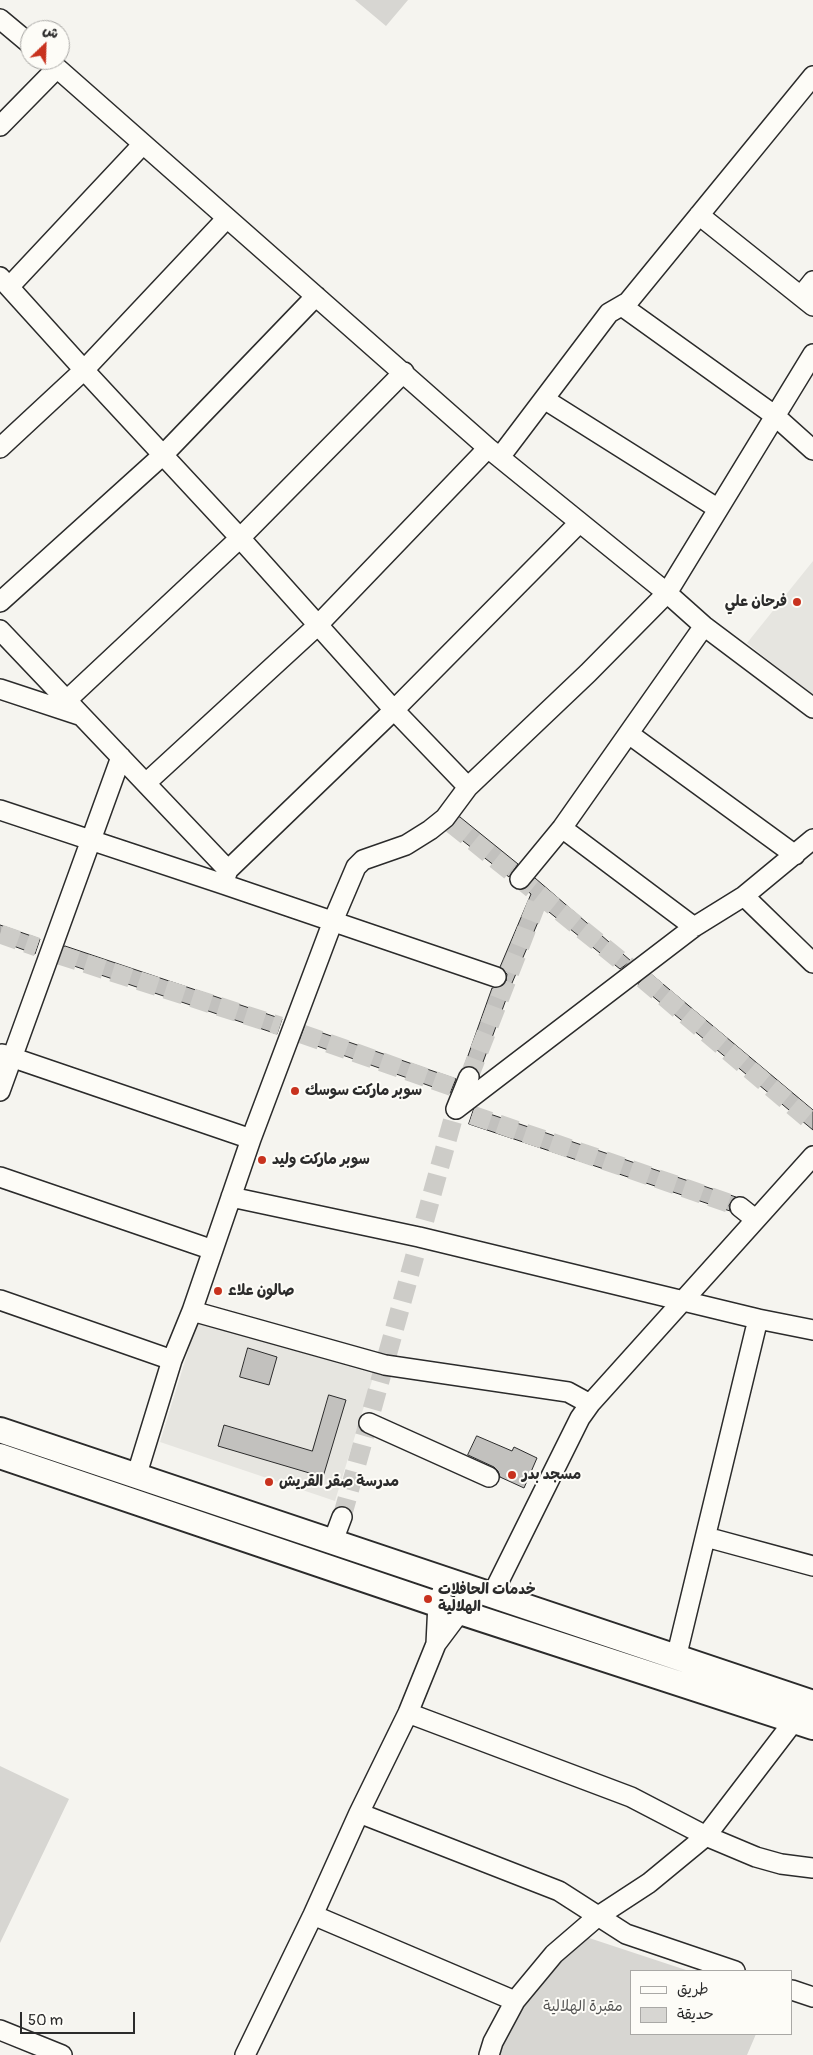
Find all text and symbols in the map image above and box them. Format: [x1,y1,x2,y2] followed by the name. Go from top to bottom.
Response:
[20,20,70,70] north arrow
[40,21,61,43] text: ش
[725,593,787,611] place label: فرحان علي
[791,596,803,608] marker: فرحان علي
[305,1082,422,1100] place label: سوبر ماركت سوسك
[289,1085,301,1097] marker: سوبر ماركت سوسك
[272,1151,370,1169] place label: سوبر ماركت وليد
[256,1154,268,1166] marker: سوبر ماركت وليد
[228,1282,294,1300] place label: صالون علاء
[212,1285,224,1297] marker: صالون علاء
[522,1466,581,1484] place label: مسجد بدر
[506,1469,518,1481] marker: مسجد بدر
[279,1473,399,1491] place label: مدرسة صقر القريش
[263,1476,275,1488] marker: مدرسة صقر القريش
[438,1581,535,1616] place label: خدمات الحافلات الهلالية
[422,1593,434,1605] marker: خدمات الحافلات الهلالية
[630,1970,793,2035] legend
[677,1980,709,1999] text: طريق
[543,1998,623,2016] park label: مقبرة الهلالية
[22,2002,138,2034] scale bar
[677,2005,714,2024] text: حديقة
[28,2011,63,2030] text: 50 m

